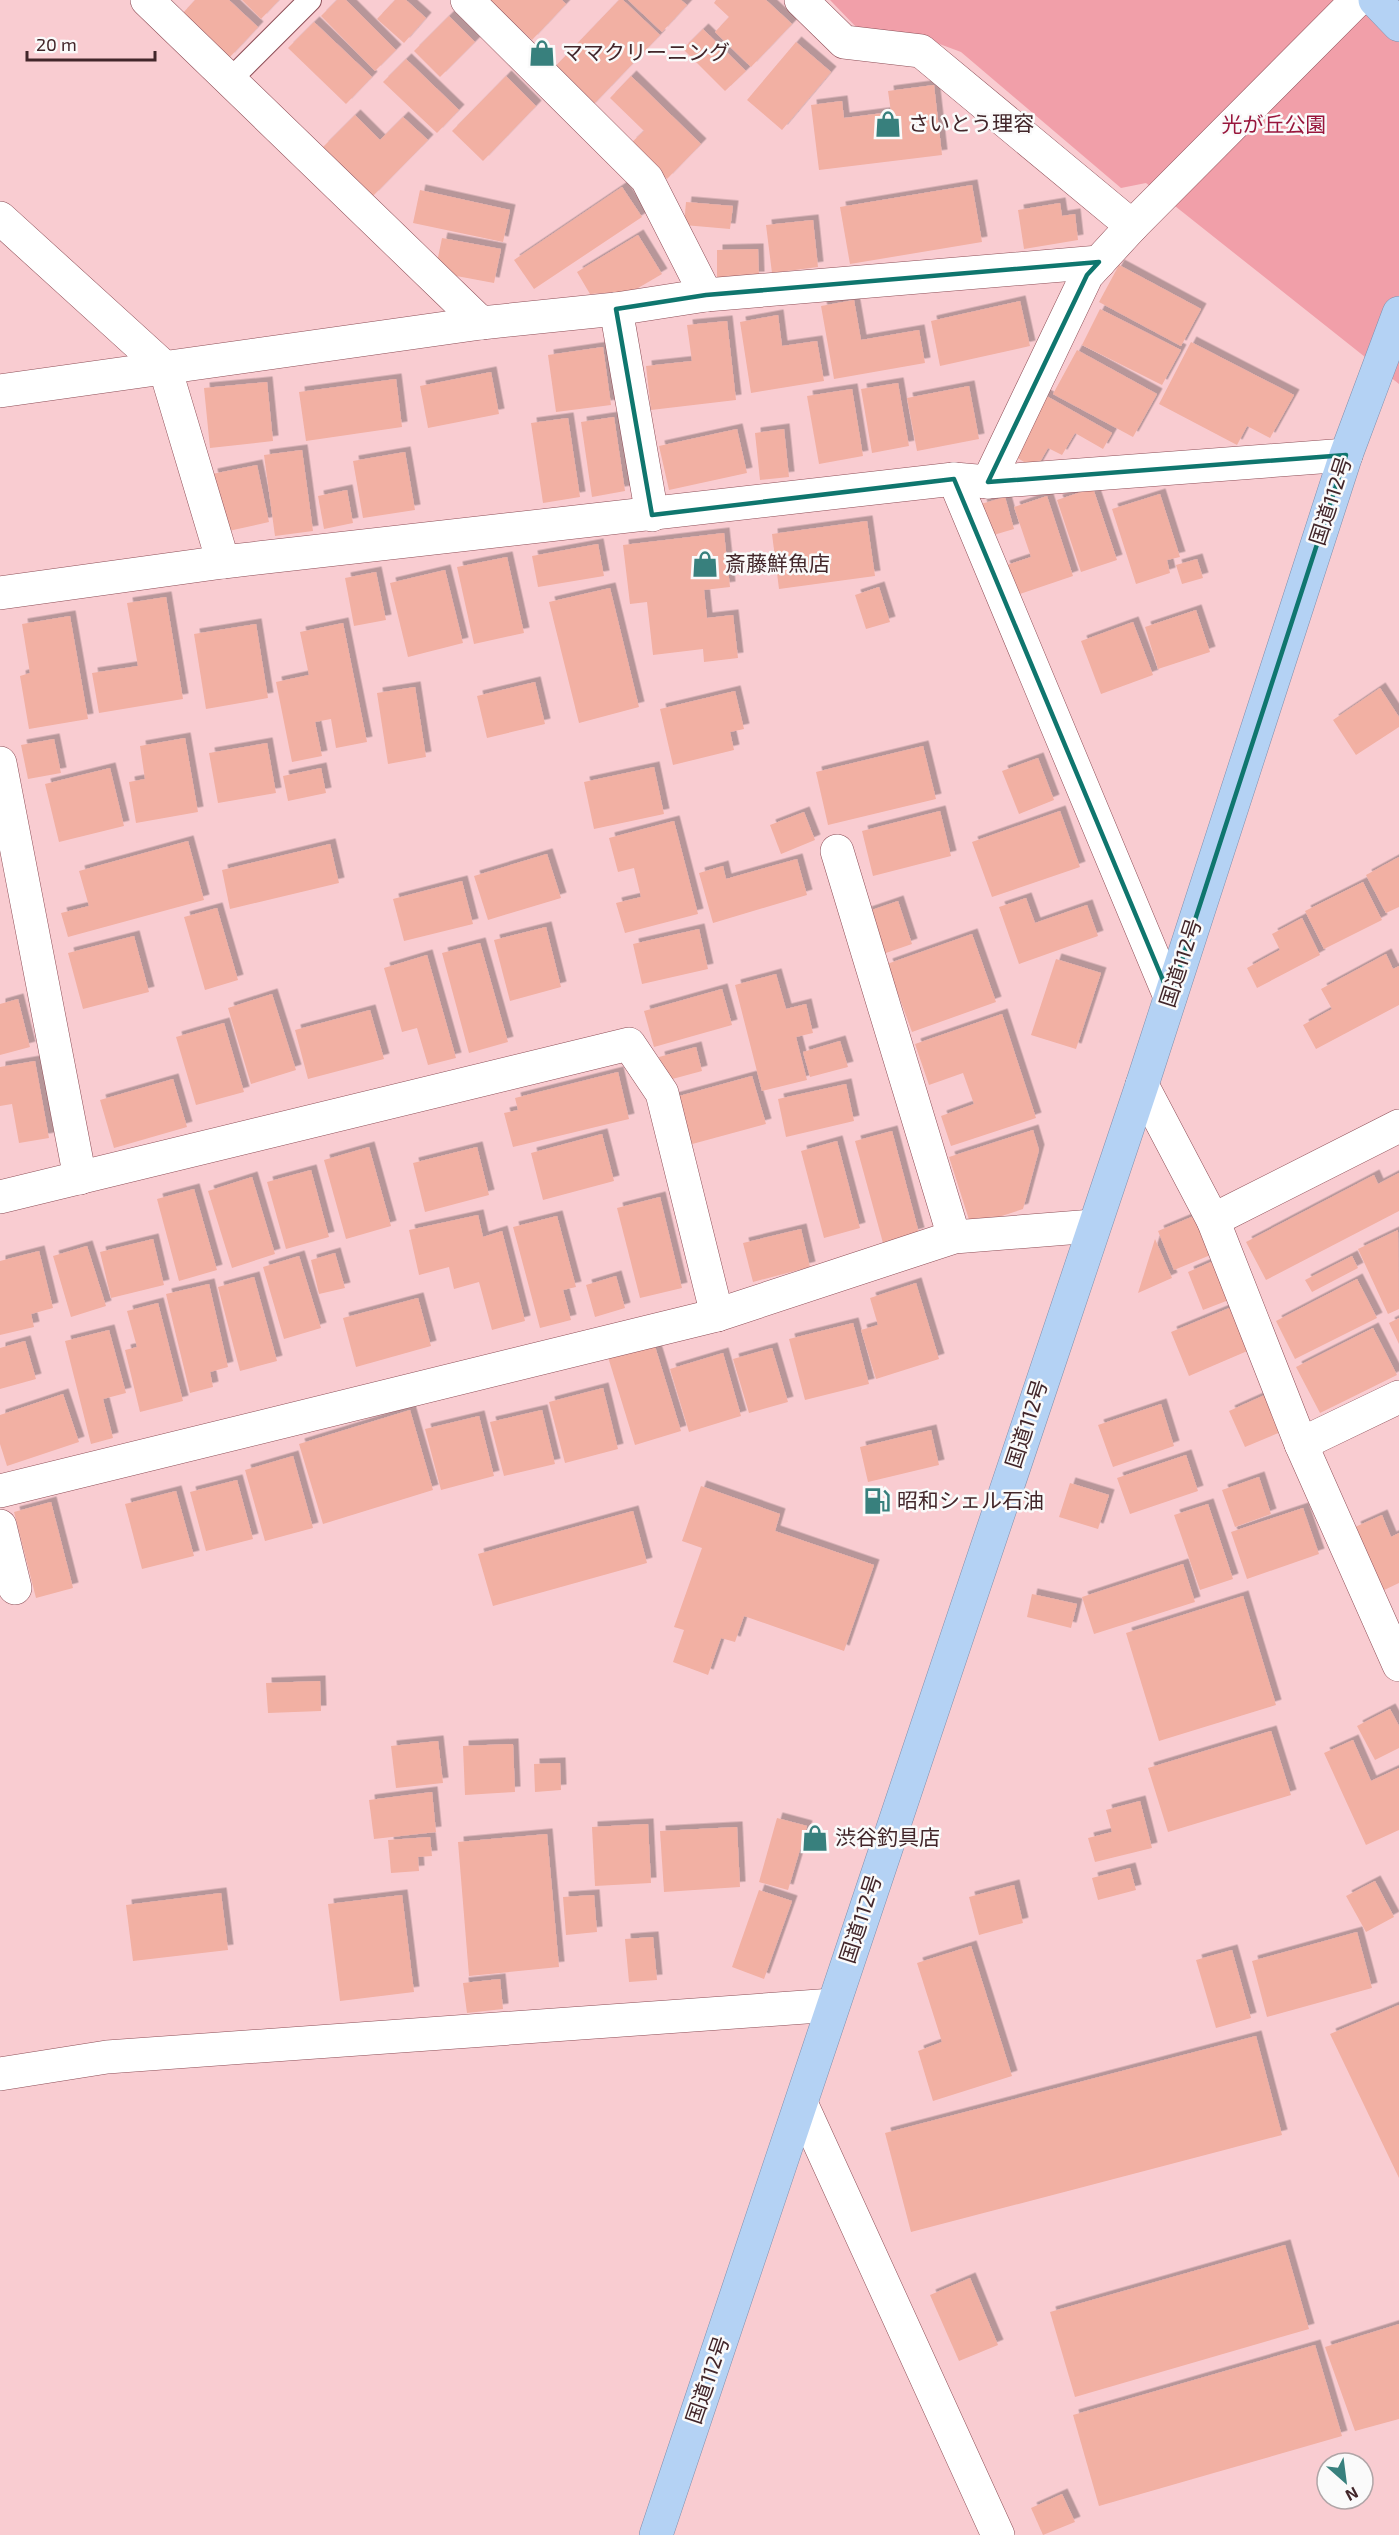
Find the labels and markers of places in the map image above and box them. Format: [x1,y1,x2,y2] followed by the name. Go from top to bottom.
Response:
[527,38,557,68] shop icon: ママクリーニング
[562,39,730,64] place label: ママクリーニング
[873,109,903,139] shop icon: さいとう理容
[908,110,1034,135] place label: さいとう理容
[690,549,720,579] shop icon: 斎藤鮮魚店
[725,550,830,575] place label: 斎藤鮮魚店
[862,1486,892,1516] fuel station icon: 昭和シェル石油
[897,1487,1044,1512] place label: 昭和シェル石油
[800,1823,830,1853] shop icon: 渋谷釣具店
[835,1824,940,1849] place label: 渋谷釣具店

